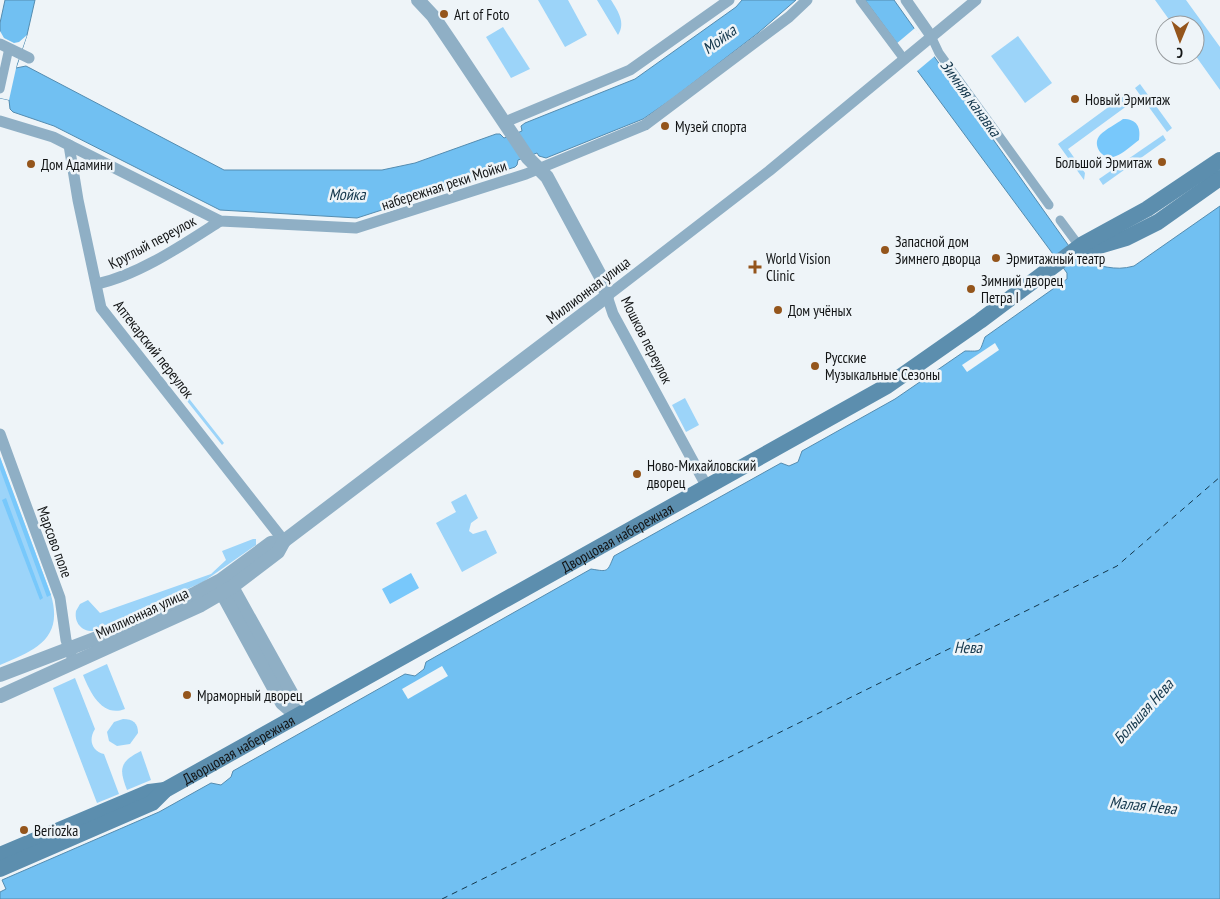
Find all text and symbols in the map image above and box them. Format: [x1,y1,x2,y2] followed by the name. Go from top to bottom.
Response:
[454,5,509,24] place label: Art of Foto
[438,8,450,20] marker: Art of Foto
[1155,15,1205,65] north arrow
[698,19,741,58] water label: Мойка
[1176,44,1183,62] text: С
[936,56,1006,142] water label: Зимняя канавка
[1085,90,1171,109] place label: Новый Эрмитаж
[1069,93,1081,105] marker: Новый Эрмитаж
[675,117,747,136] place label: Музей спорта
[659,120,671,132] marker: Музей спорта
[1055,153,1153,172] place label: Большой Эрмитаж
[41,155,113,174] place label: Дом Адамини
[379,156,509,214] street label: набережная реки Мойки
[1156,156,1168,168] marker: Большой Эрмитаж
[25,158,37,170] marker: Дом Адамини
[329,184,367,204] water label: Мойка
[105,211,199,273] street label: Круглый переулок
[895,232,981,268] place label: Запасной дом Зимнего дворца
[879,244,891,256] marker: Запасной дом Зимнего дворца
[766,249,831,285] place label: World Vision Clinic
[1006,249,1105,268] place label: Эрмитажный театр
[542,252,634,328] street label: Миллионная улица
[990,252,1002,264] marker: Эрмитажный театр
[748,260,762,274] marker: World Vision Clinic
[981,271,1064,307] place label: Зимний дворец Петра I
[965,283,977,295] marker: Зимний дворец Петра I
[617,293,677,387] street label: Мошков переулок
[110,296,198,402] street label: Аптекарский переулок
[788,301,852,320] place label: Дом учёных
[772,304,784,316] marker: Дом учёных
[825,348,940,384] place label: Русские Музыкальные Сезоны
[809,360,821,372] marker: Русские Музыкальные Сезоны
[647,456,756,492] place label: Ново-Михайловский дворец
[631,468,643,480] marker: Ново-Михайловский дворец
[557,498,677,576] street label: Дворцовая набережная
[33,504,77,580] street label: Марсово поле
[93,583,191,643] street label: Миллионная улица
[954,637,984,657] water label: Нева
[1109,673,1178,747] water label: Большая Нева
[197,686,303,705] place label: Мраморный дворец
[181,689,193,701] marker: Мраморный дворец
[179,710,298,788] street label: Дворцовая набережная
[1109,792,1179,819] water label: Малая Нева
[34,821,78,840] place label: Beriozka
[18,824,30,836] marker: Beriozka

